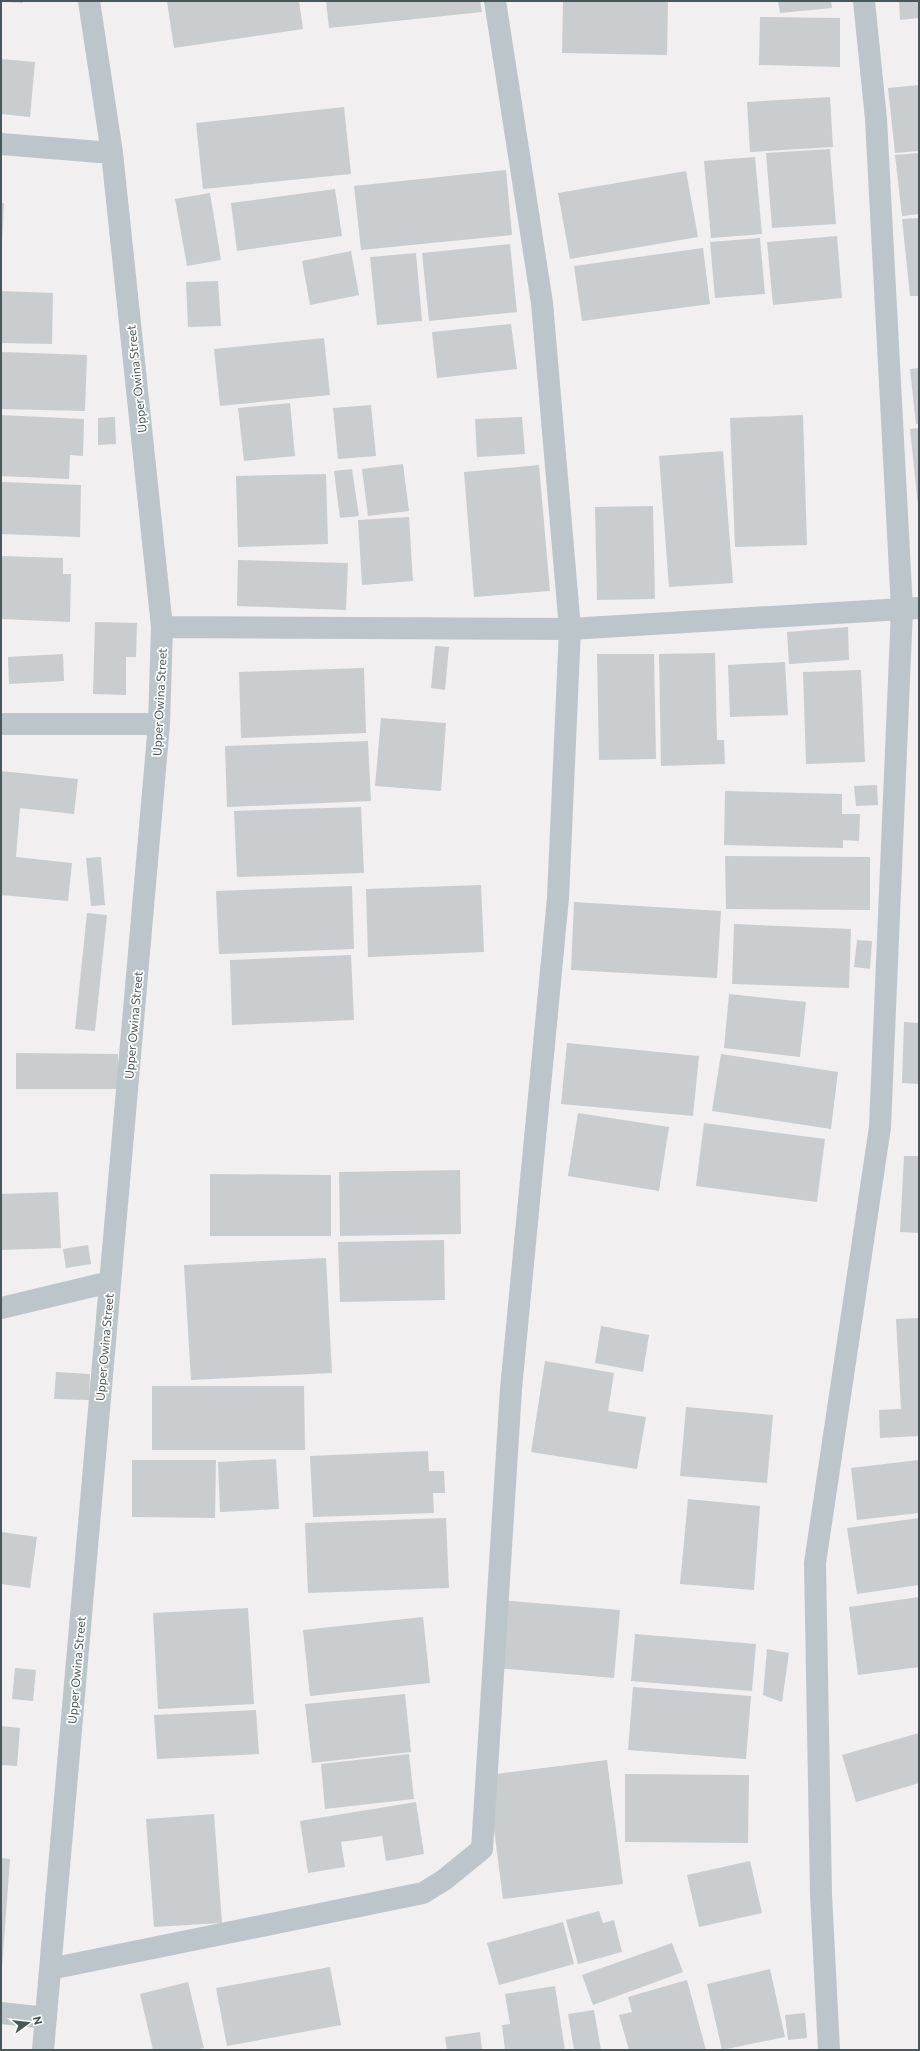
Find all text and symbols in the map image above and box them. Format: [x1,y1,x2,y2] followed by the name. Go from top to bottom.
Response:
[123,324,149,434] street label: Upper Owina Street
[149,648,169,756] street label: Upper Owina Street
[121,970,145,1080] street label: Upper Owina Street
[92,1292,116,1402] street label: Upper Owina Street
[64,1615,88,1725] street label: Upper Owina Street
[8,2003,48,2043] north arrow
[31,2015,45,2026] text: N

